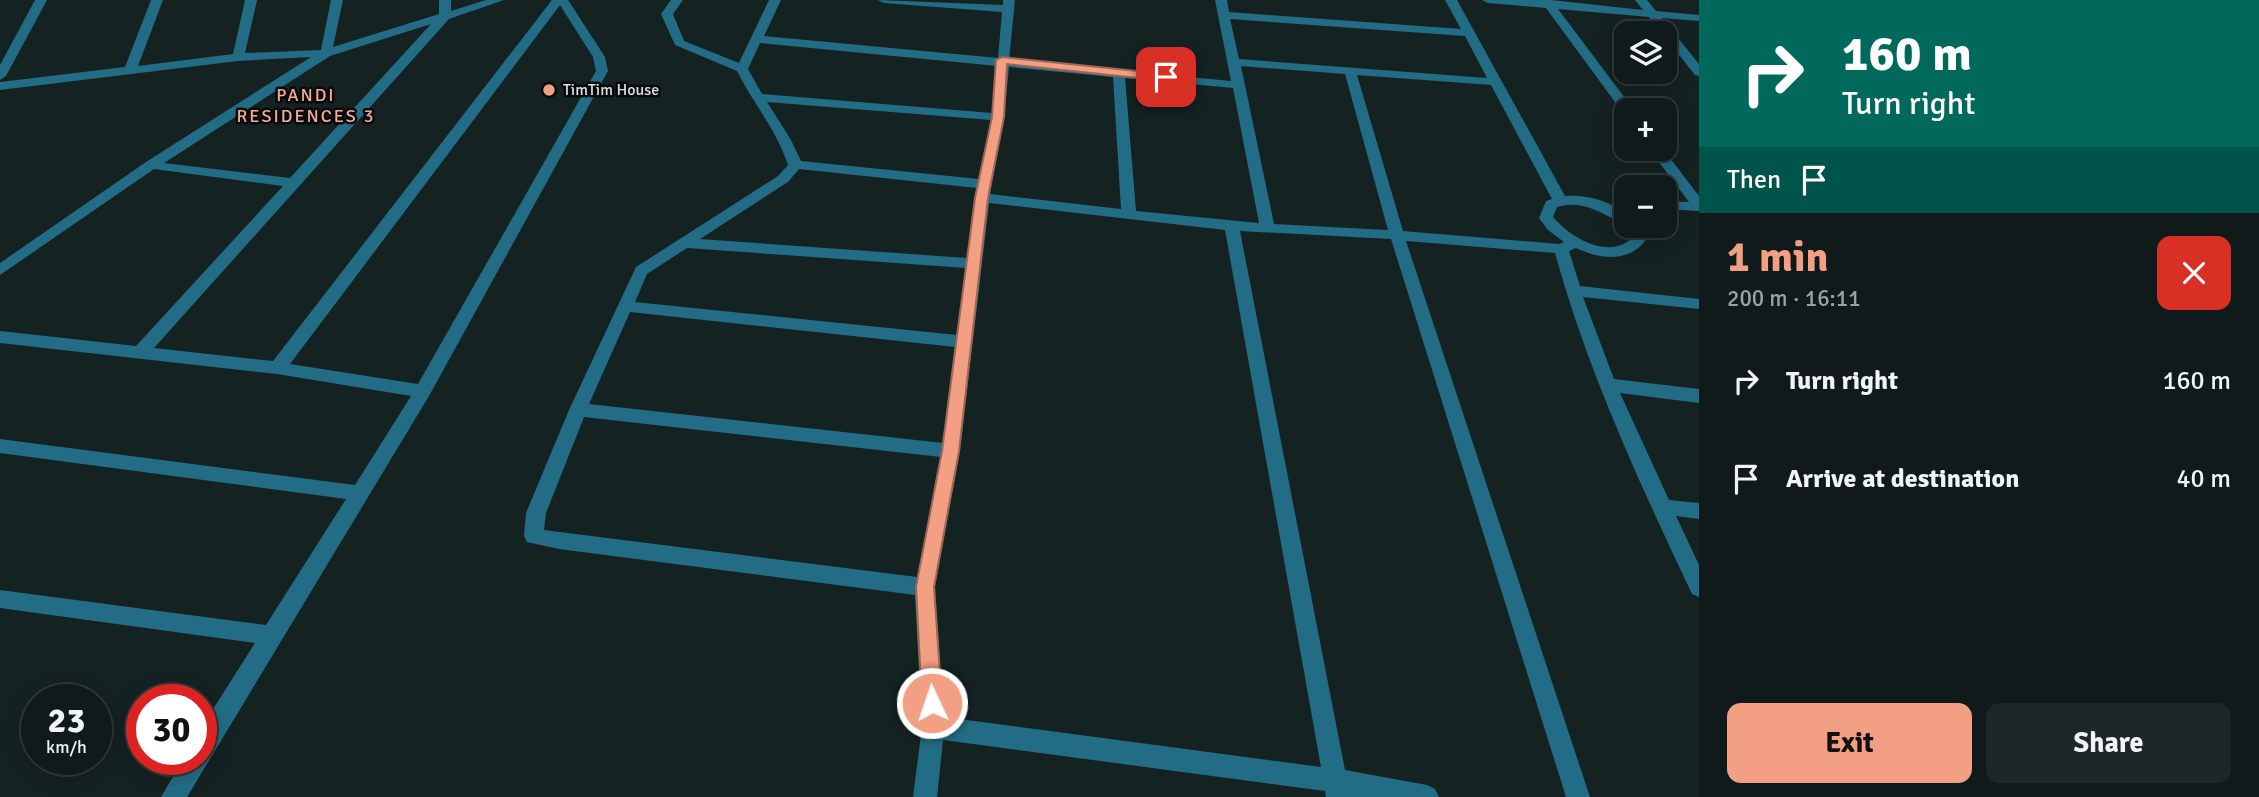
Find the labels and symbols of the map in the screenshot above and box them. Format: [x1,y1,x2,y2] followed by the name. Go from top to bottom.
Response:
[1136,47,1196,107] pin
[563,80,659,100] place label: TimTim House
[541,82,557,98] marker: TimTim House
[236,84,376,127] district label: PANDI RESIDENCES 3
[895,666,969,740] position arrow
[126,684,217,775] speed limit sign: 30

